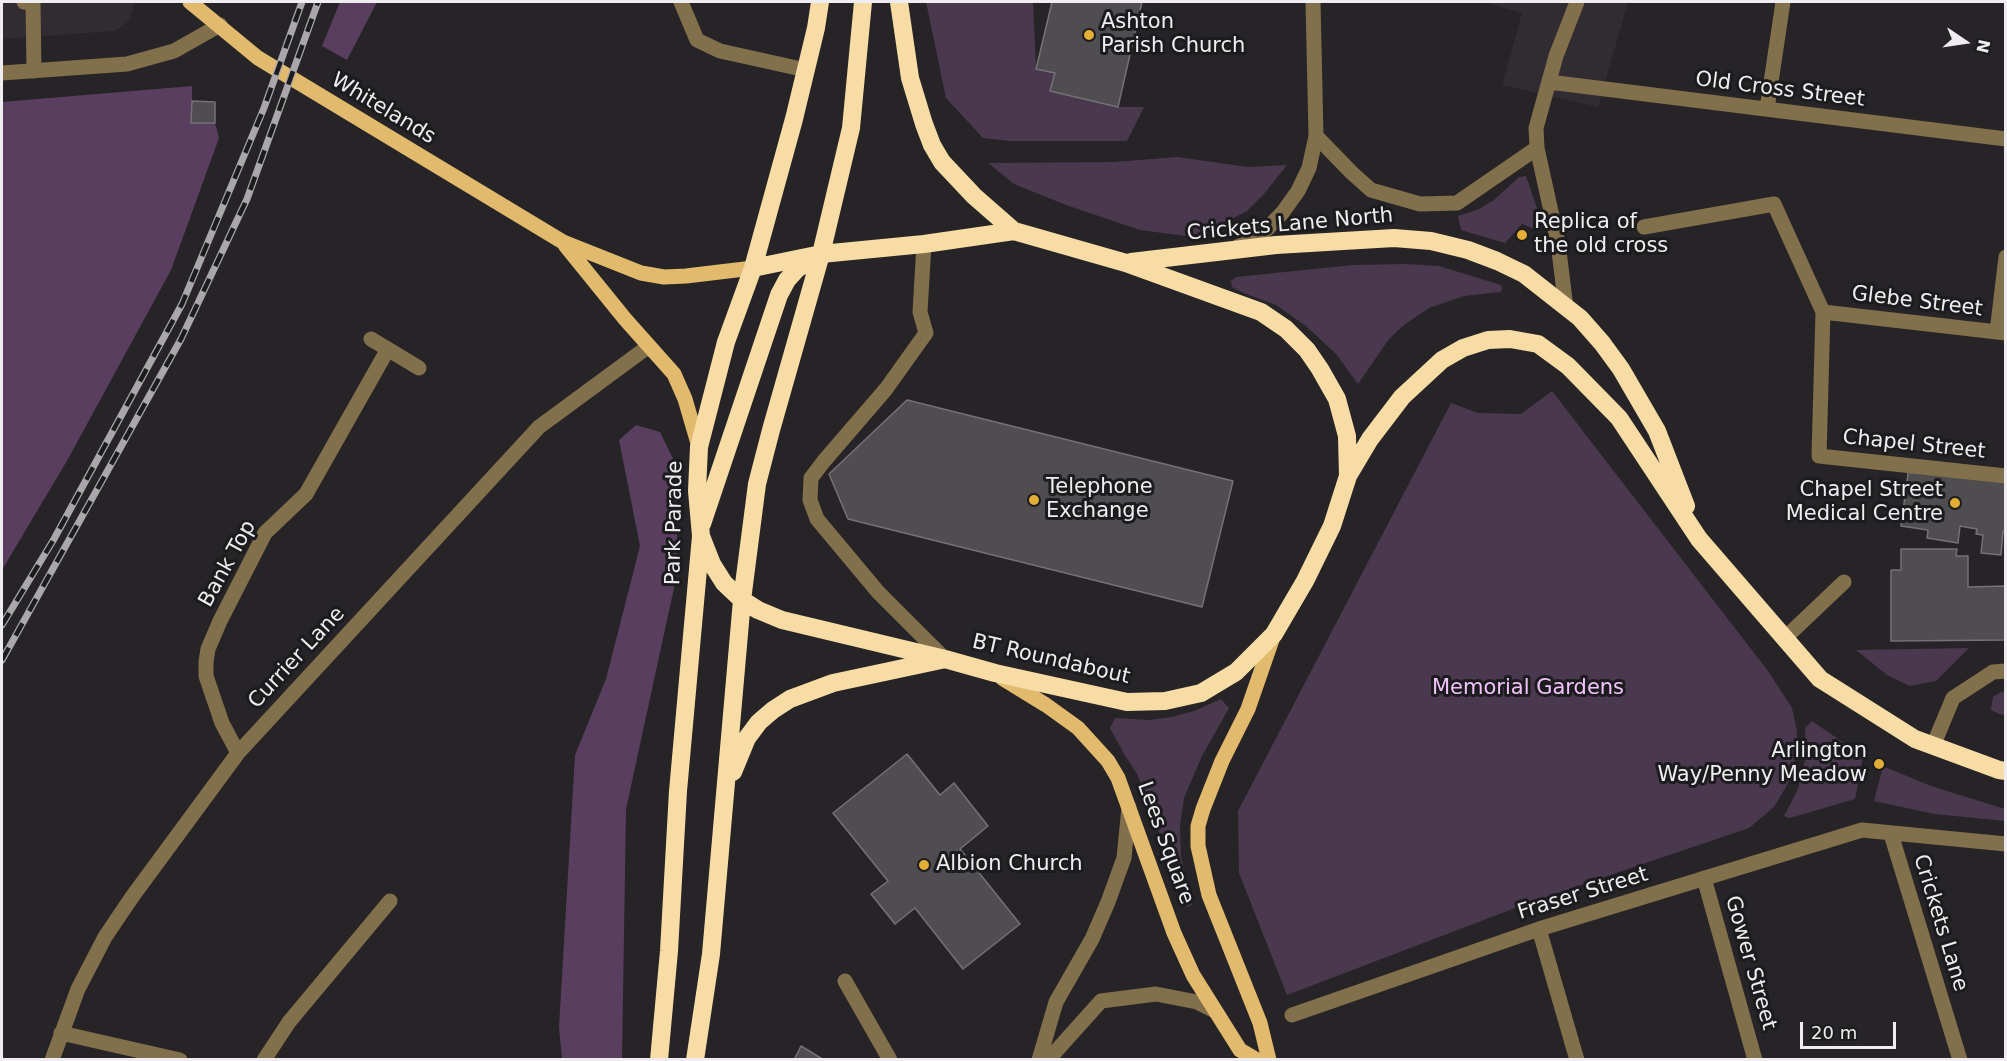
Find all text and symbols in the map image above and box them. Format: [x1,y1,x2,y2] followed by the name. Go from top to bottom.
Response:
[1101,10,1245,60] place label: Ashton Parish Church
[1935,12,1995,72] north arrow
[1082,28,1096,42] marker: Ashton Parish Church
[1972,37,1994,55] text: N
[1694,67,1866,113] street label: Old Cross Street
[326,68,440,150] street label: Whitelands
[1186,203,1394,247] street label: Crickets Lane North
[1534,210,1668,260] place label: Replica of the old cross
[1515,228,1529,242] marker: Replica of the old cross
[1850,281,1984,323] street label: Glebe Street
[1841,425,1987,465] street label: Chapel Street
[661,461,689,585] street label: Park Parade
[1046,475,1153,525] place label: Telephone Exchange
[1786,478,1943,528] place label: Chapel Street Medical Centre
[1027,493,1041,507] marker: Telephone Exchange
[1948,496,1962,510] marker: Chapel Street Medical Centre
[194,516,262,612] street label: Bank Top
[244,602,350,714] street label: Currier Lane
[970,630,1132,690] street label: BT Roundabout
[1432,676,1624,702] park label: Memorial Gardens
[1657,739,1867,789] place label: Arlington Way/Penny Meadow
[1872,757,1886,771] marker: Arlington Way/Penny Meadow
[1131,778,1199,908] street label: Lees Square
[936,852,1083,878] place label: Albion Church
[1907,852,1973,994] street label: Crickets Lane
[917,858,931,872] marker: Albion Church
[1515,862,1651,926] street label: Fraser Street
[1719,893,1781,1033] street label: Gower Street
[1803,1010,1899,1048] scale bar
[1811,1022,1857,1043] text: 20 m

